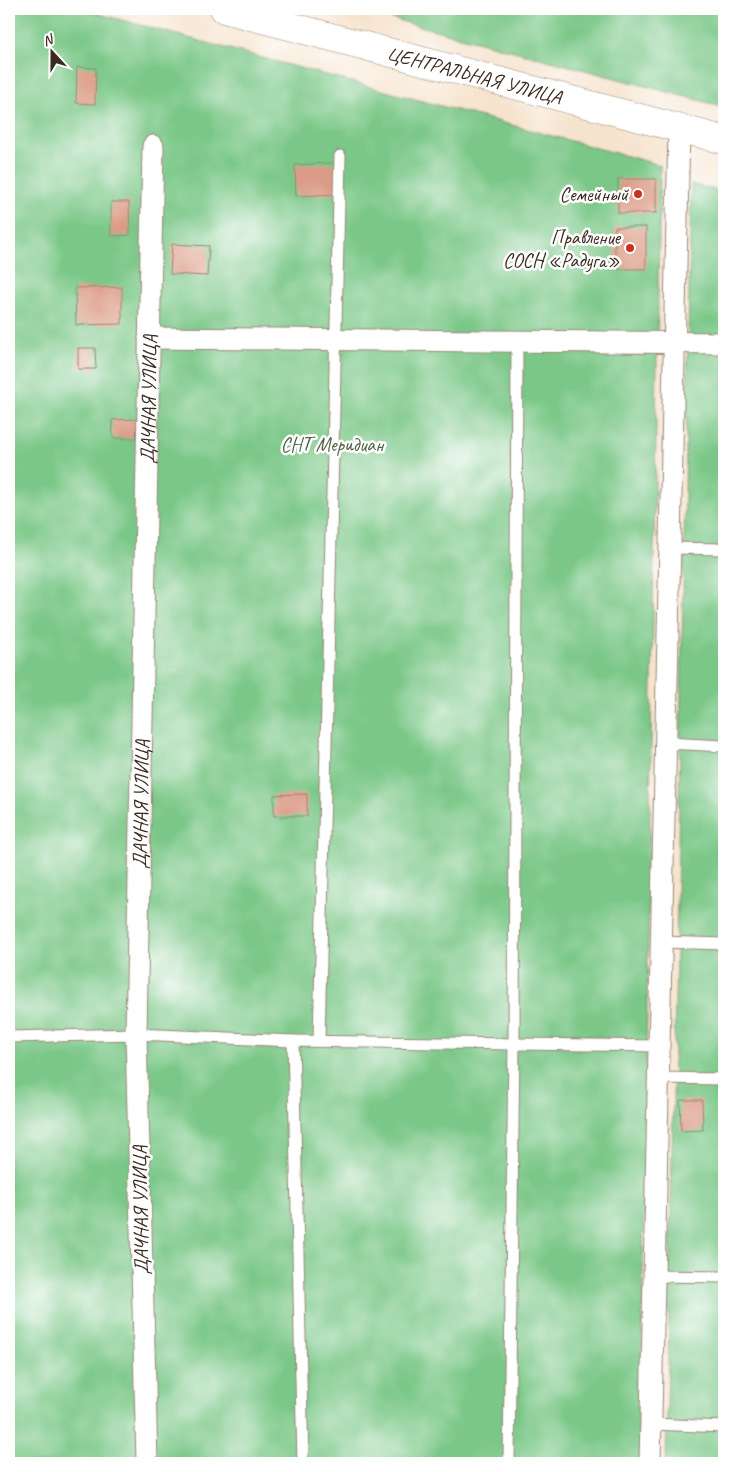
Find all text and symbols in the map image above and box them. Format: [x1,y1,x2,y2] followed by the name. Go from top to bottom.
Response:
[28,28,78,78] north arrow
[40,30,57,50] text: N
[385,40,565,110] street label: ЦЕНТРАЛЬНАЯ УЛИЦА
[559,182,630,207] place label: Семейный
[632,188,644,200] marker: Семейный
[503,225,621,273] place label: Правление СОСН «Радуга»
[624,242,636,254] marker: Правление СОСН «Радуга»
[135,333,162,464] street label: ДАЧНАЯ УЛИЦА
[281,432,385,457] park label: СНТ Меридиан
[127,738,155,869] street label: ДАЧНАЯ УЛИЦА
[127,1144,154,1275] street label: ДАЧНАЯ УЛИЦА

